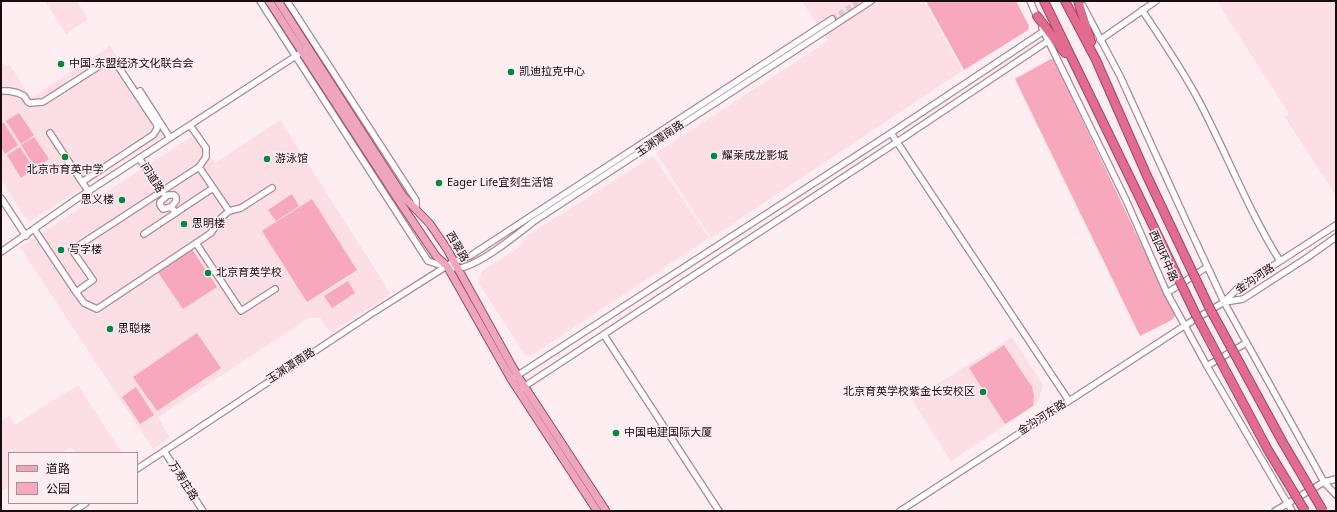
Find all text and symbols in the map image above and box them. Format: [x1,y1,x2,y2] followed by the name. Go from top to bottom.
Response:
[69,57,194,71] place label: 中国-东盟经济文化联合会
[56,59,66,69] marker: 中国-东盟经济文化联合会
[519,65,585,79] place label: 凯迪拉克中心
[506,67,516,77] marker: 凯迪拉克中心
[634,118,686,160] street label: 玉渊潭南路
[722,149,788,163] place label: 耀莱成龙影城
[709,151,719,161] marker: 耀莱成龙影城
[60,152,70,162] marker: 北京市育英中学
[275,152,308,166] place label: 游泳馆
[262,154,272,164] marker: 游泳馆
[137,161,167,195] street label: 问道路
[27,163,103,177] place label: 北京市育英中学
[447,176,553,190] place label: Eager Life宜刻生活馆
[434,178,444,188] marker: Eager Life宜刻生活馆
[81,193,114,207] place label: 思义楼
[117,195,127,205] marker: 思义楼
[192,217,225,231] place label: 思明楼
[179,219,189,229] marker: 思明楼
[1146,228,1180,284] street label: 西四环中路
[443,229,471,265] street label: 西翠路
[69,243,102,257] place label: 写字楼
[56,245,66,255] marker: 写字楼
[1233,261,1277,297] street label: 金沟河路
[216,266,282,280] place label: 北京育英学校
[203,268,213,278] marker: 北京育英学校
[118,322,151,336] place label: 思聪楼
[105,324,115,334] marker: 思聪楼
[264,345,318,387] street label: 玉渊潭南路
[843,385,975,399] place label: 北京育英学校紫金长安校区
[978,387,988,397] marker: 北京育英学校紫金长安校区
[1015,397,1069,439] street label: 金沟河东路
[624,426,712,440] place label: 中国电建国际大厦
[611,428,621,438] marker: 中国电建国际大厦
[8,452,138,504] legend
[165,459,201,503] street label: 万寿庄路
[46,460,70,477] text: 道路
[46,480,70,497] text: 公园

